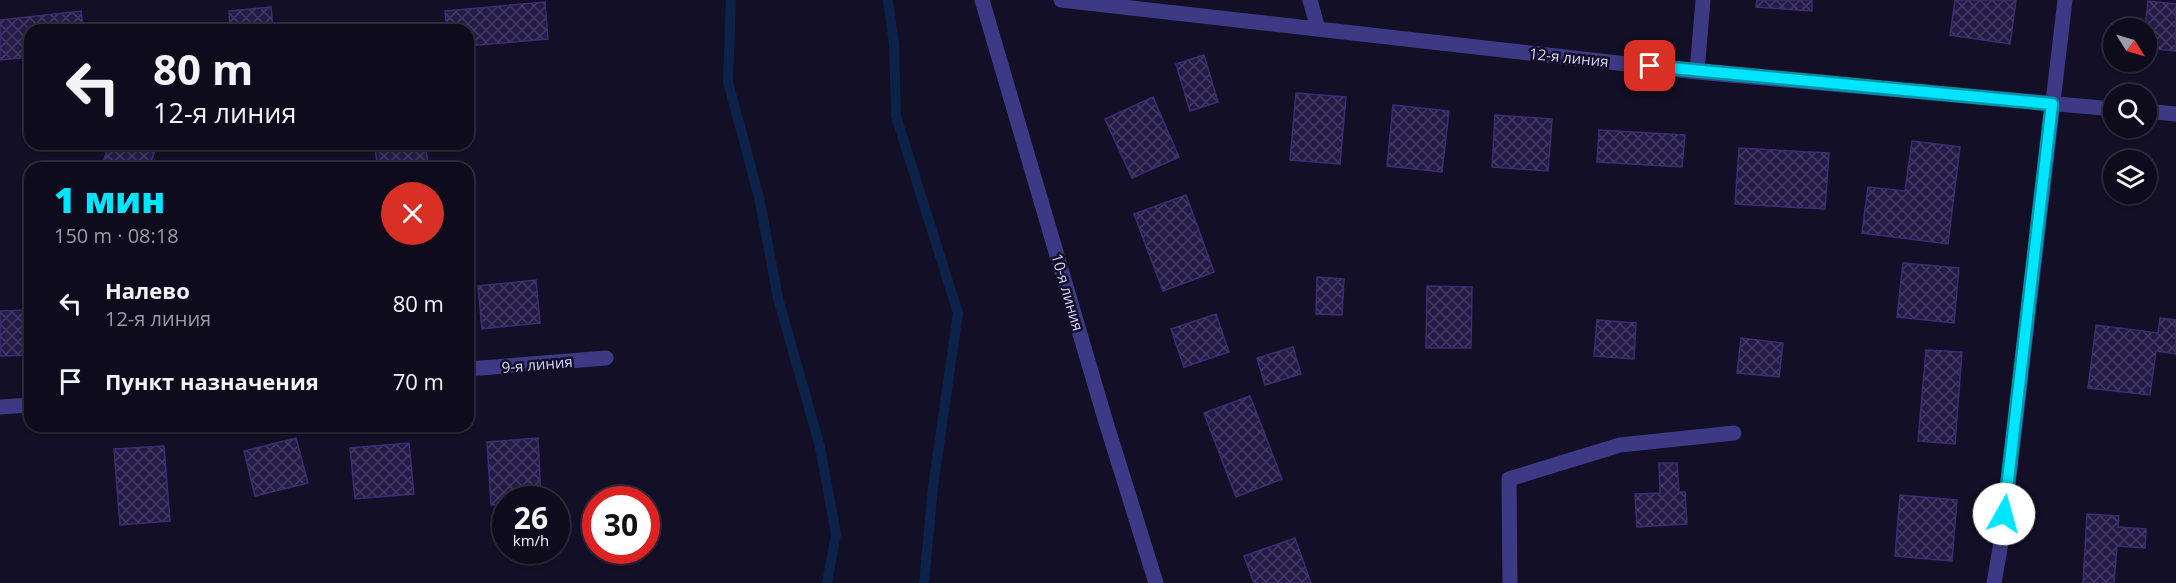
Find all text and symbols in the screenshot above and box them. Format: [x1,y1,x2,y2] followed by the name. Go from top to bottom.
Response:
[2103,18,2157,72] north arrow
[2103,18,2157,204] map controls
[153,40,253,97] text: 80 m
[1624,40,1675,91] pin
[1528,43,1610,71] street label: 12-я линия
[54,48,132,126] icon: left
[1633,49,1666,82] icon: arrive
[2103,84,2157,138] button: search
[153,94,296,131] text: 12-я линия
[2103,150,2157,204] button: layers
[54,175,165,224] text: 1 мин
[381,182,444,245] button: close
[54,222,179,249] text: 150 m · 08:18
[1047,251,1089,333] street label: 10-я линия
[105,275,190,305] text: Налево
[54,287,87,320] icon: left
[393,288,444,318] text: 80 m
[105,305,211,332] text: 12-я линия
[501,351,573,377] street label: 9-я линия
[54,365,87,398] icon: arrive
[105,366,319,396] text: Пункт назначения
[393,366,444,396] text: 70 m
[1972,482,2036,546] position arrow
[582,486,660,564] speed limit sign: 30
[514,497,548,538] text: 26
[513,530,549,550] text: km/h

